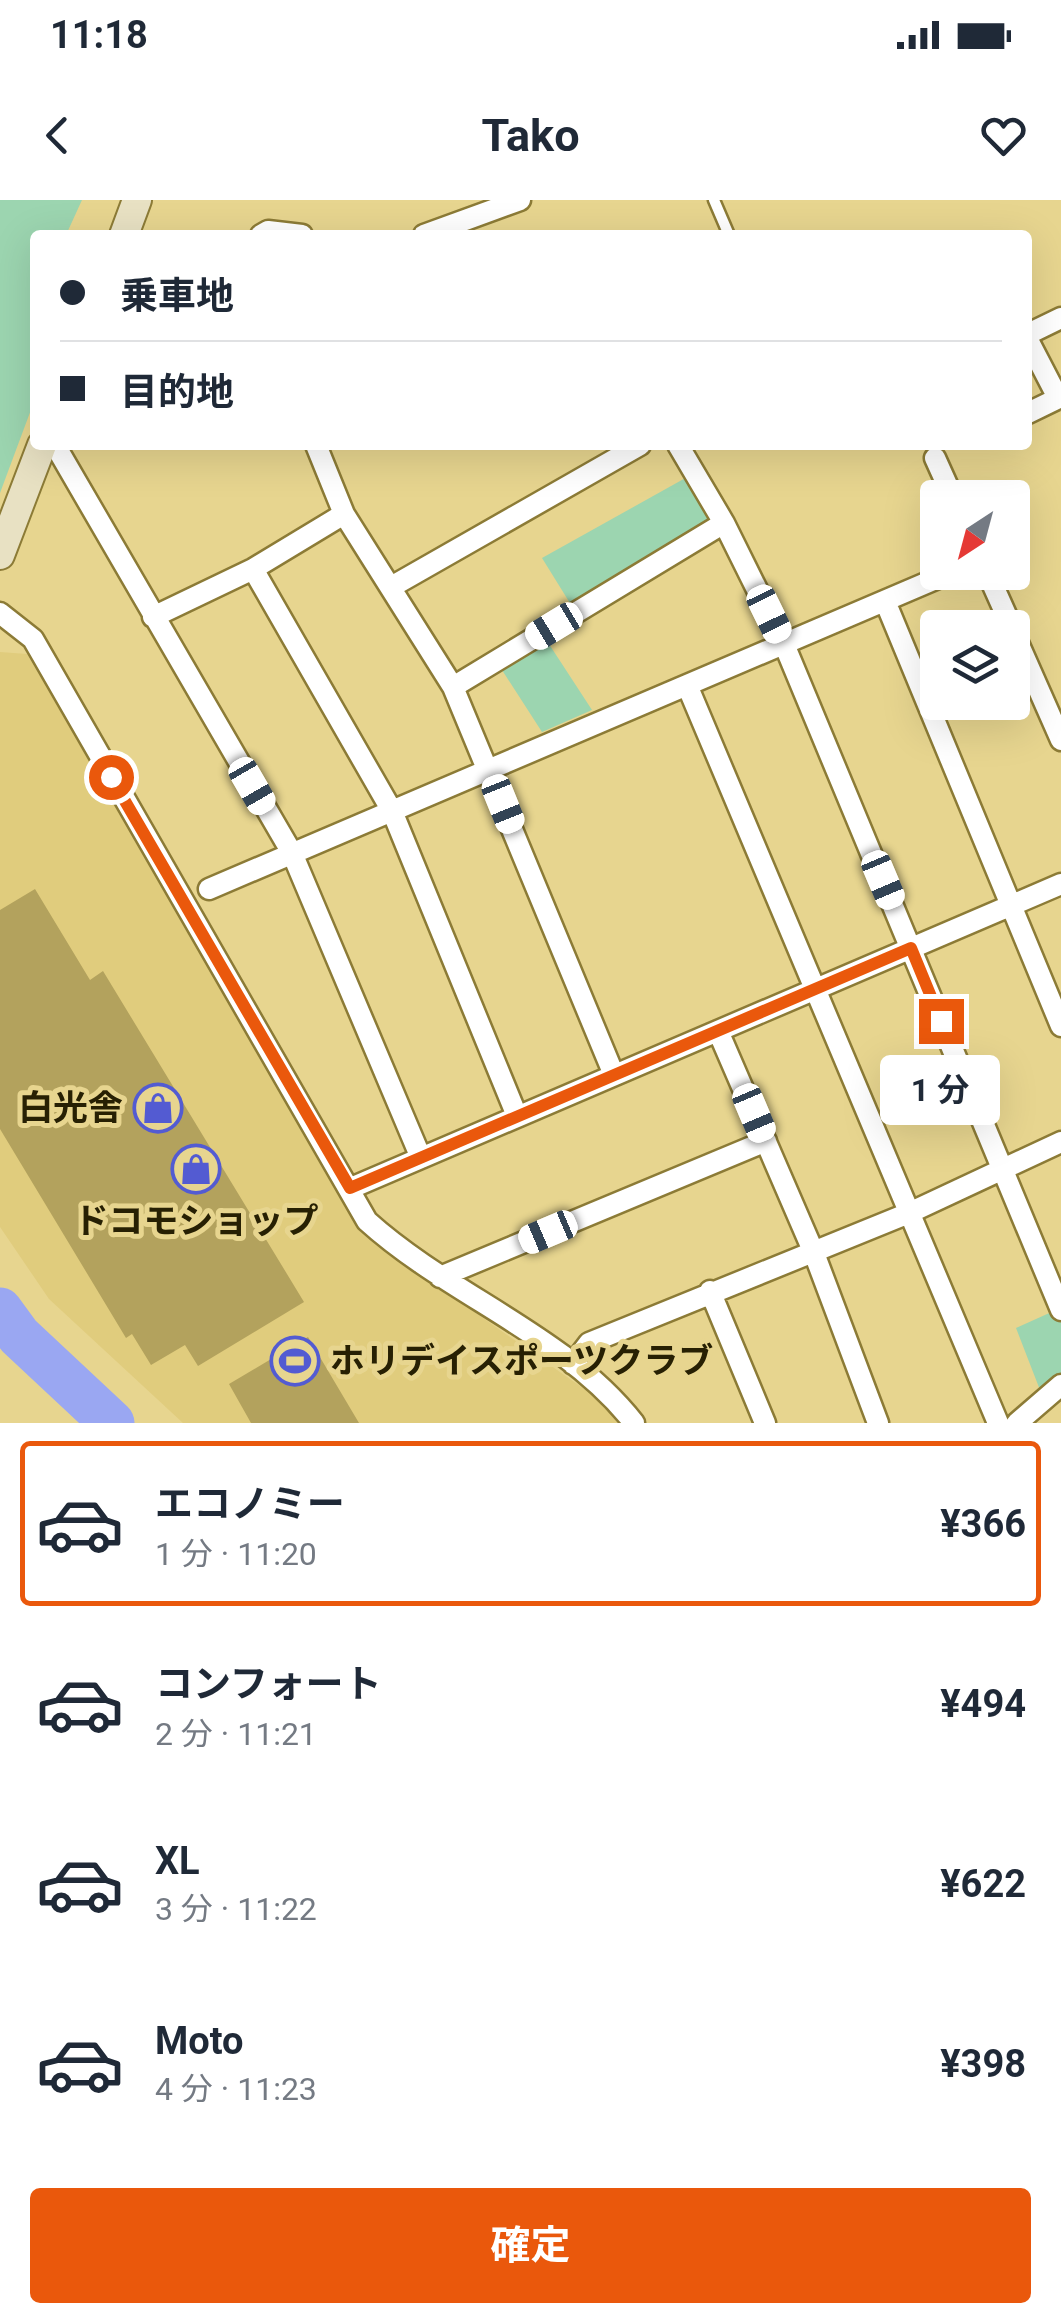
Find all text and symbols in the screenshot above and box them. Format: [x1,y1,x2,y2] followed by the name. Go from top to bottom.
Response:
[50,13,148,57] text: 11:18
[30,108,85,163] icon: back
[976,108,1031,163] icon: heart
[481,109,580,162] text: Tako
[120,274,234,318] text: 乗車地
[120,370,234,414] text: 目的地
[920,480,1030,590] north arrow
[920,480,1030,720] map controls
[742,580,796,648] car
[521,598,587,654] car
[920,610,1030,720] button: layers
[224,753,280,819] car
[89,755,134,800] route start
[478,771,528,837] car
[857,847,909,913] car
[919,999,964,1044] route end
[881,1056,1001,1126] callout: 1 分
[911,1071,969,1109] text: 1 分
[728,1080,780,1146] car
[132,1082,184,1134] shop icon: 白光舎
[18,1088,123,1129] place label: 白光舎
[170,1143,222,1195] shop icon: ドコモショップ
[73,1201,319,1242] place label: ドコモショップ
[515,1206,581,1258] car
[269,1335,321,1387] sports icon: ホリデイスポーツクラブ
[330,1341,713,1382] place label: ホリデイスポーツクラブ
[35,1479,125,1569] icon: car
[155,1482,345,1526] text: エコノミー
[940,1502,1026,1546] text: ¥366
[155,1535,317,1573] text: 1 分 · 11:20
[35,1659,125,1749] icon: car
[155,1662,382,1706] text: コンフォート
[940,1682,1026,1726] text: ¥494
[155,1715,317,1753] text: 2 分 · 11:21
[35,1839,125,1929] icon: car
[155,1839,200,1883] text: XL
[940,1862,1026,1906] text: ¥622
[155,1890,317,1928] text: 3 分 · 11:22
[35,2019,125,2109] icon: car
[155,2019,244,2063] text: Moto
[940,2042,1026,2086] text: ¥398
[155,2070,317,2108] text: 4 分 · 11:23
[30,2188,1031,2303] button: 確定

